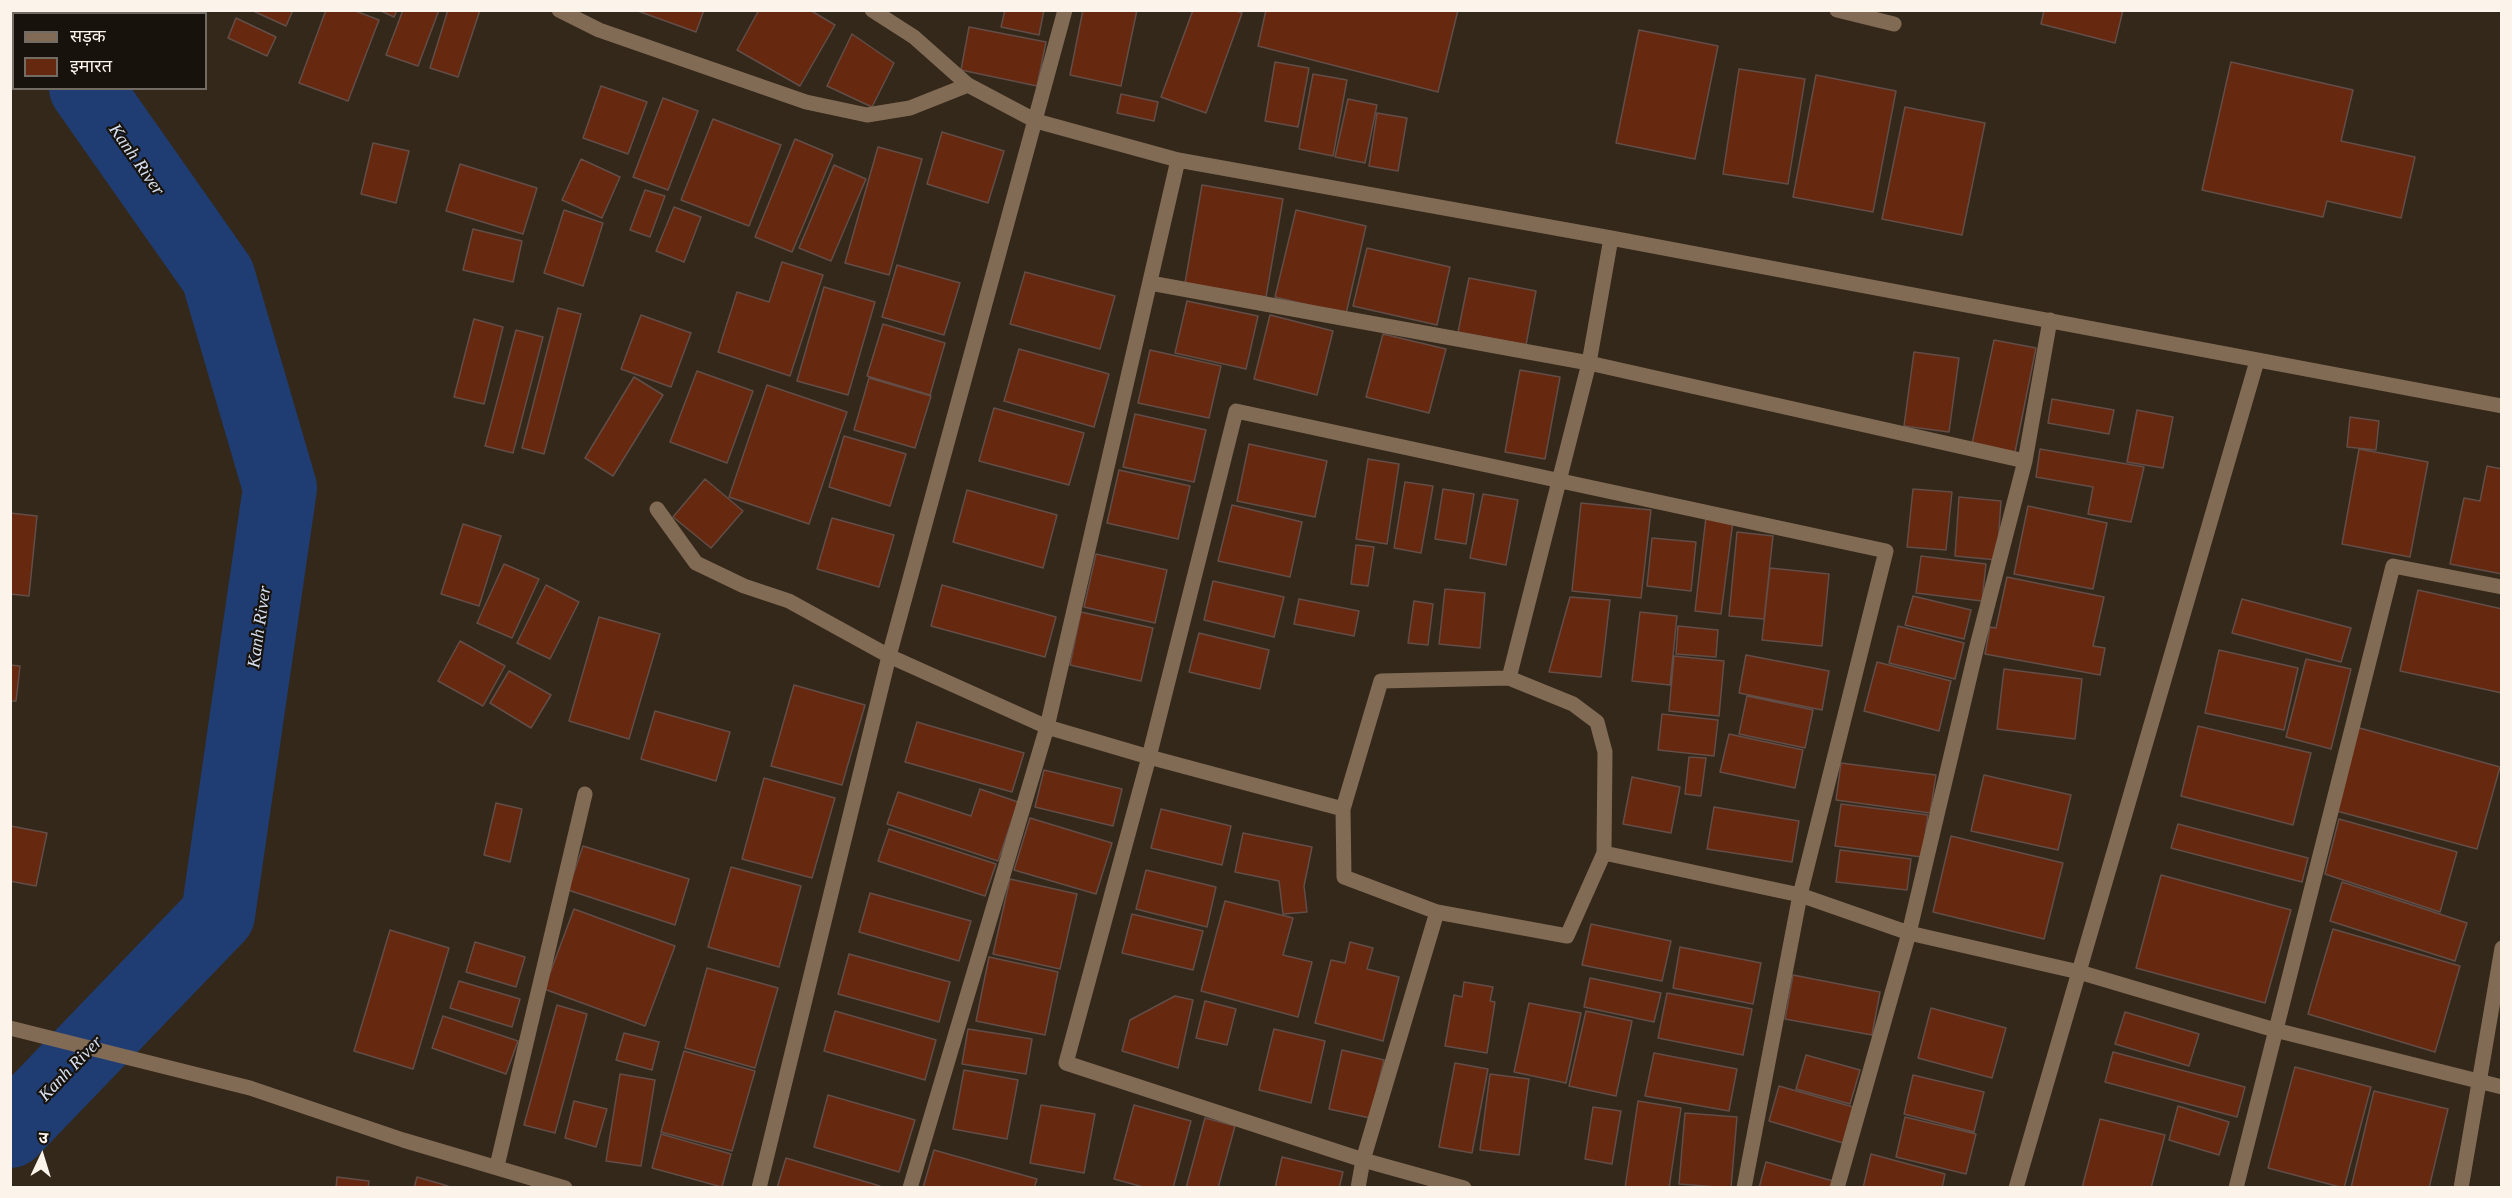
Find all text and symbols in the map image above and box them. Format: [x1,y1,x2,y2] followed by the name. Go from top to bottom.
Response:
[12,12,207,90] legend
[70,26,106,46] text: सड़क
[70,56,112,76] text: इमारत
[103,120,169,200] water label: Kanh River
[244,585,276,669] water label: Kanh River
[35,1032,107,1106] water label: Kanh River
[12,1126,72,1186] north arrow
[38,1129,49,1146] text: उ

